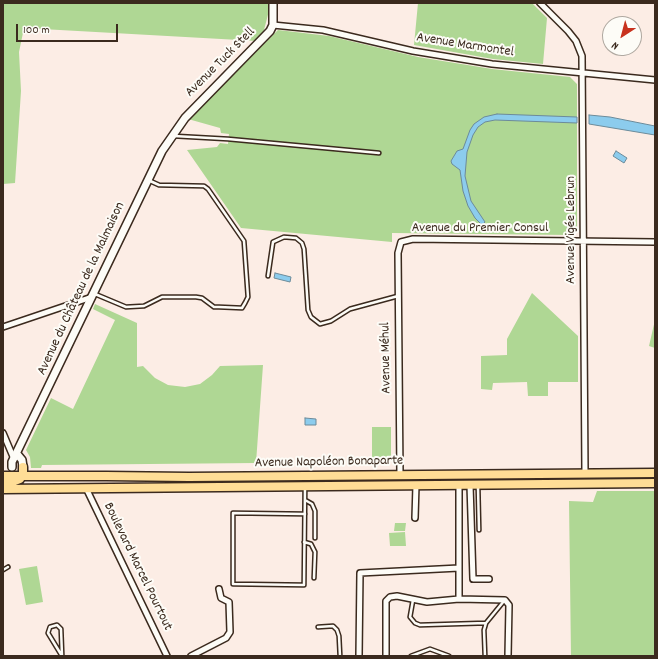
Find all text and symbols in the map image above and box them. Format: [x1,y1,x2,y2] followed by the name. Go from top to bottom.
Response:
[18,16,120,42] scale bar
[602,16,642,56] north arrow
[23,22,50,39] text: 100 m
[183,25,259,101] street label: Avenue Tuck Stell
[415,30,515,62] street label: Avenue Marmontel
[609,37,622,53] text: N
[564,176,580,284] street label: Avenue Vigée Lebrun
[34,200,130,378] street label: Avenue du Château de la Malmaison
[412,221,548,237] street label: Avenue du Premier Consul
[378,322,396,394] street label: Avenue Méhul
[255,453,403,473] street label: Avenue Napoléon Bonaparte
[99,500,175,634] street label: Boulevard Marcel Pourtout

